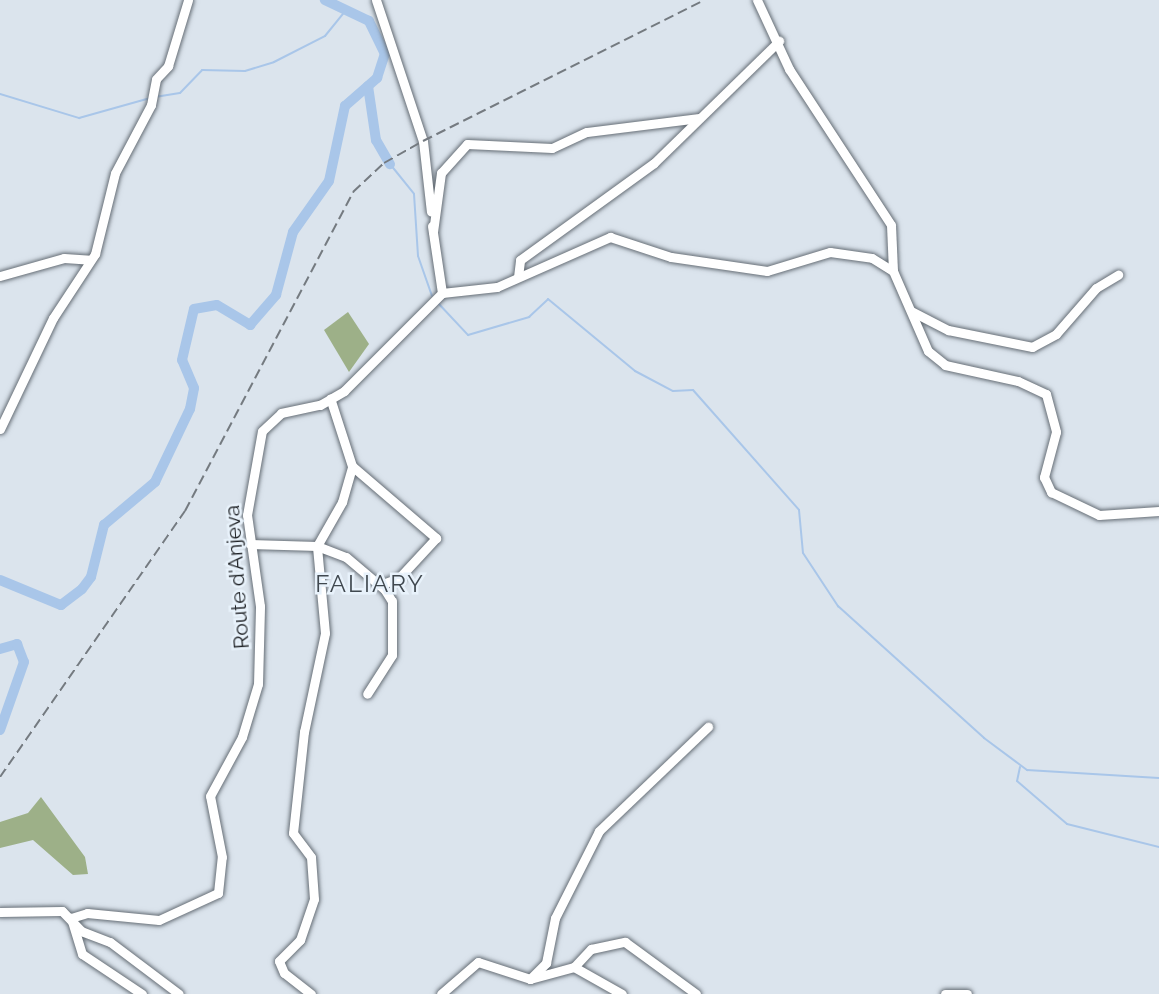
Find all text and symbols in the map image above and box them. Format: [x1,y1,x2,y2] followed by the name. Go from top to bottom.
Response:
[219,504,255,650] street label: Route d'Anjeva
[316,570,424,598] district label: FALIARY

